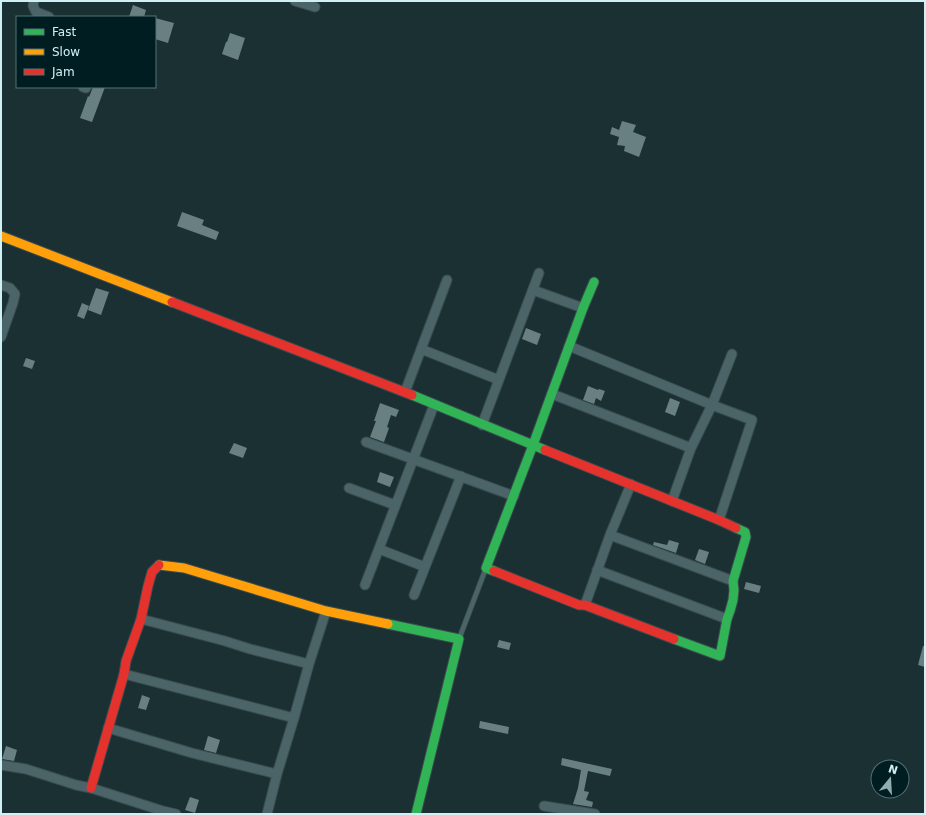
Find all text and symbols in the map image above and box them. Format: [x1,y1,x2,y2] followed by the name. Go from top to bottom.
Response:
[16,16,156,88] legend
[52,25,76,39] text: Fast
[52,45,80,59] text: Slow
[51,65,75,79] text: Jam
[870,759,910,799] north arrow
[887,762,899,778] text: N

